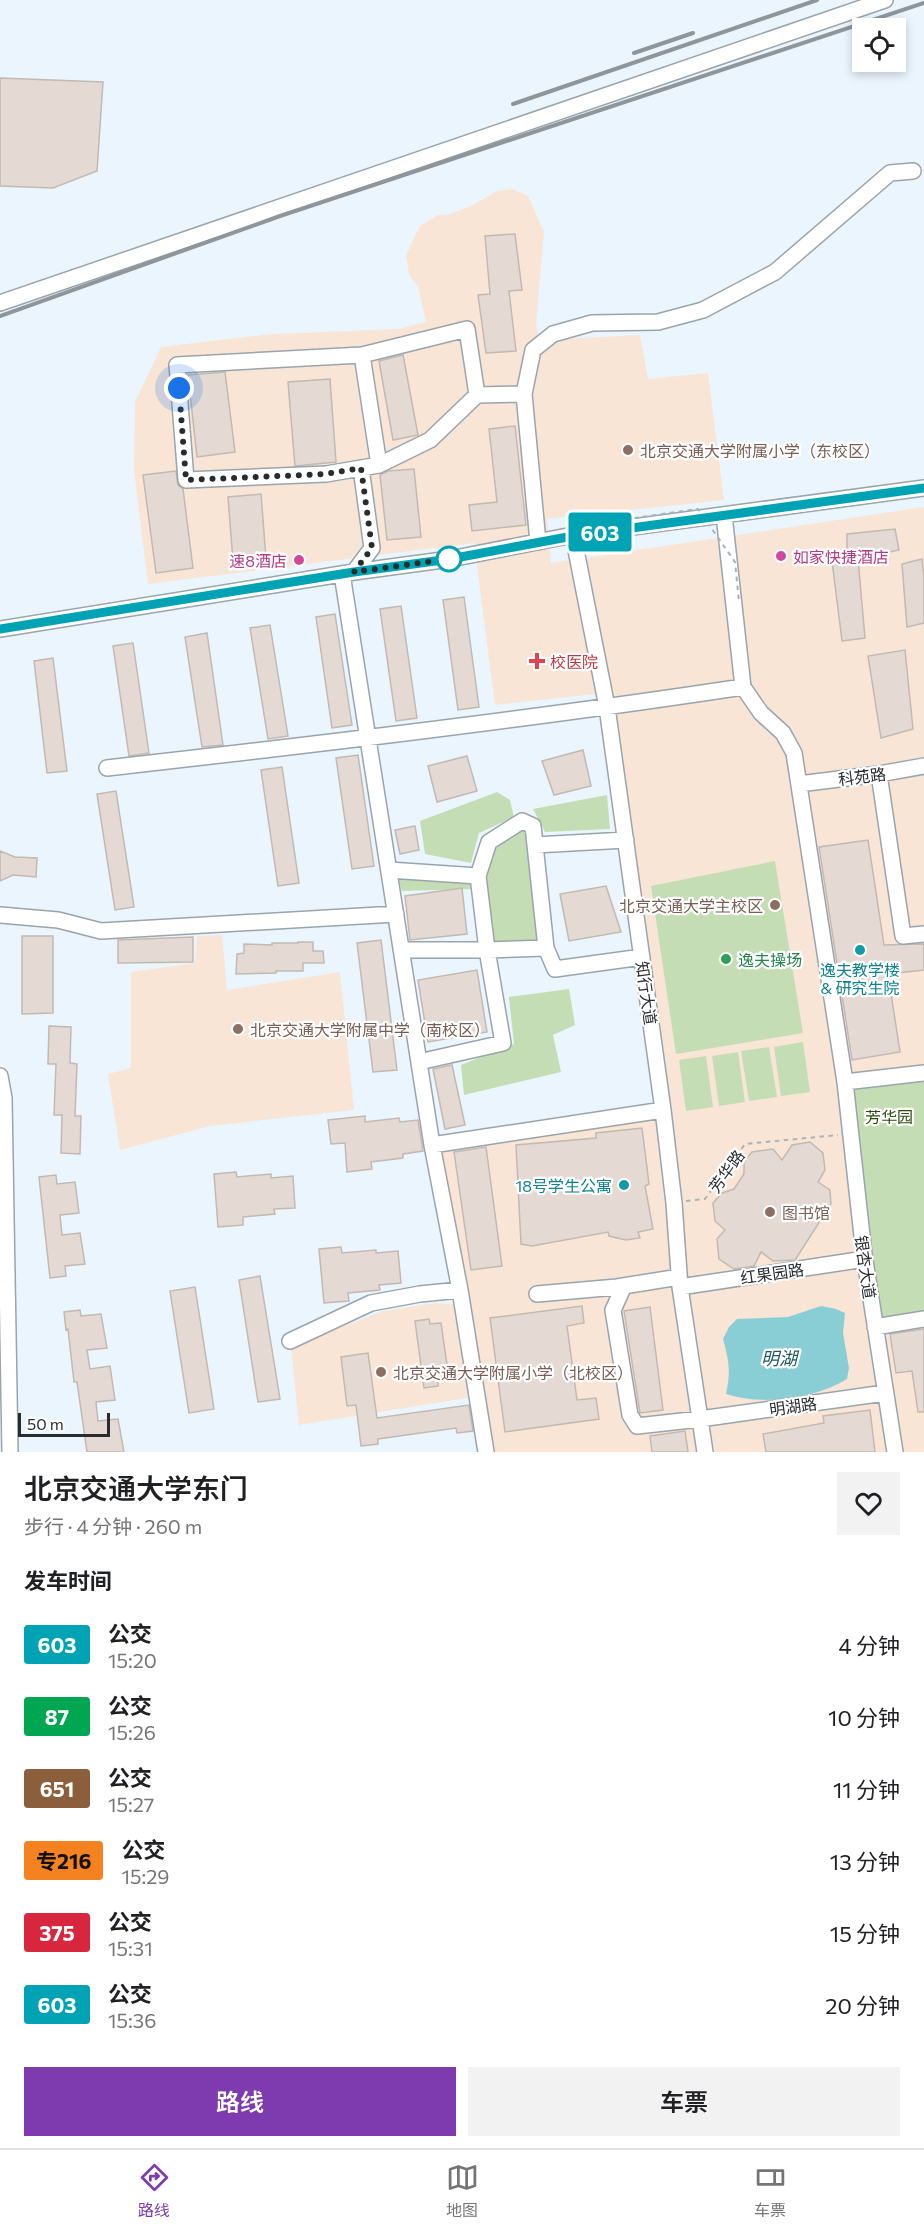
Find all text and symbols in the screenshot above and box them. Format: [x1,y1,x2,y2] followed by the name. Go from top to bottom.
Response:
[852,18,906,72] map controls
[852,18,906,72] button: locate
[164,373,194,403] your location
[640,441,880,460] place label: 北京交通大学附属小学（东校区）
[621,443,635,457] marker: 北京交通大学附属小学（东校区）
[566,512,634,552] line badge: 603
[580,520,620,545] text: 603
[436,546,462,572] unlabelled marker
[793,547,889,566] place label: 如家快捷酒店
[774,549,788,563] marker: 如家快捷酒店
[229,551,287,570] place label: 速8酒店
[292,553,306,567] marker: 速8酒店
[528,652,546,670] marker: 校医院
[550,652,598,671] place label: 校医院
[837,764,887,788] street label: 科苑路
[619,896,763,915] place label: 北京交通大学主校区
[768,898,782,912] marker: 北京交通大学主校区
[853,943,867,957] marker: 逸夫教学楼 & 研究生院
[738,950,802,969] place label: 逸夫操场
[719,952,733,966] marker: 逸夫操场
[633,960,661,1026] street label: 知行大道
[820,960,900,997] place label: 逸夫教学楼 & 研究生院
[250,1020,490,1039] place label: 北京交通大学附属中学（南校区）
[231,1022,245,1036] marker: 北京交通大学附属中学（南校区）
[865,1107,913,1126] park label: 芳华园
[704,1146,748,1196] street label: 芳华路
[515,1176,612,1195] place label: 18号学生公寓
[617,1178,631,1192] marker: 18号学生公寓
[782,1203,830,1222] place label: 图书馆
[763,1205,777,1219] marker: 图书馆
[852,1234,880,1300] street label: 银杏大道
[739,1259,805,1287] street label: 红果园路
[761,1347,800,1369] water label: 明湖
[393,1363,633,1382] place label: 北京交通大学附属小学（北校区）
[374,1365,388,1379] marker: 北京交通大学附属小学（北校区）
[768,1393,818,1419] street label: 明湖路
[18,1410,110,1438] scale bar
[27,1414,64,1433] text: 50 m
[24,1471,248,1505] text: 北京交通大学东门
[837,1472,900,1535] button: heart
[24,1514,202,1538] text: 步行 · 4 分钟 · 260 m
[24,1567,112,1594] text: 发车时间
[108,1620,152,1647] text: 公交
[37,1632,77,1657] text: 603
[839,1632,900,1659] text: 4 分钟
[108,1648,157,1672] text: 15:20
[108,1692,152,1719] text: 公交
[45,1704,69,1729] text: 87
[828,1704,900,1731] text: 10 分钟
[108,1720,156,1744] text: 15:26
[108,1764,152,1791] text: 公交
[40,1776,74,1801] text: 651
[833,1776,900,1803] text: 11 分钟
[108,1792,154,1816] text: 15:27
[121,1836,165,1863] text: 公交
[36,1848,91,1873] text: 专216
[830,1848,900,1875] text: 13 分钟
[121,1864,169,1888] text: 15:29
[108,1908,152,1935] text: 公交
[39,1920,75,1945] text: 375
[830,1920,900,1947] text: 15 分钟
[108,1936,153,1960] text: 15:31
[108,1980,152,2007] text: 公交
[37,1992,77,2017] text: 603
[825,1992,900,2019] text: 20 分钟
[108,2008,156,2032] text: 15:36
[24,2067,456,2136] button: 路线
[468,2067,900,2136] button: 车票
[138,2161,171,2221] tab: 路线
[446,2161,479,2221] tab: 地图
[754,2161,787,2221] tab: 车票

